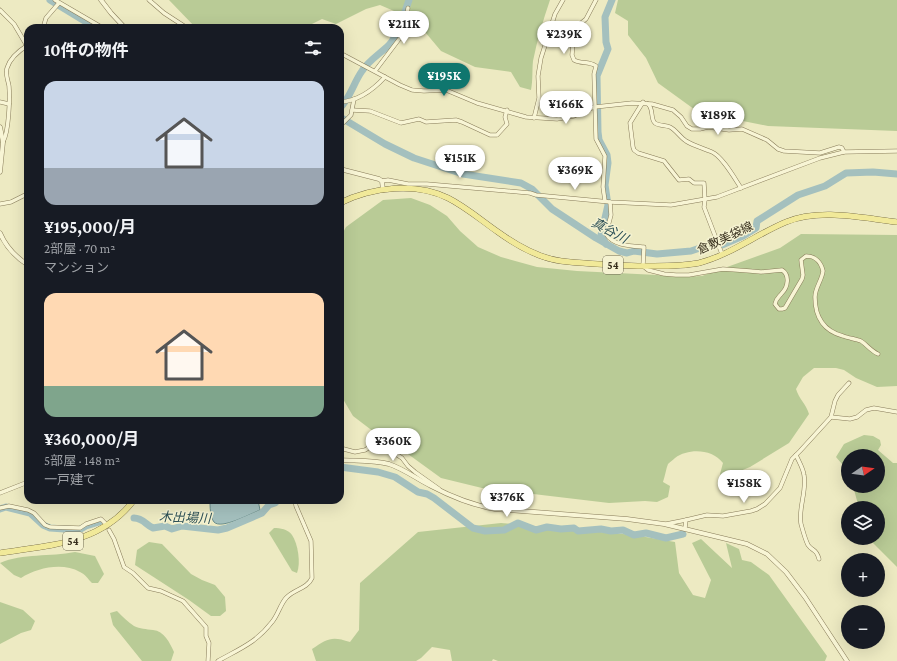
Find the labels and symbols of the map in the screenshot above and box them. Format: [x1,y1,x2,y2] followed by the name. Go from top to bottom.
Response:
[376,11,432,45] pin: ¥211K
[536,21,592,55] pin: ¥239K
[416,63,472,97] pin: ¥195K
[538,91,594,125] pin: ¥166K
[690,102,746,136] pin: ¥189K
[432,145,488,179] pin: ¥151K
[547,157,603,191] pin: ¥369K
[589,215,632,247] water label: 真谷川
[695,219,755,257] street label: 倉敷美袋線
[603,256,623,274] road number: 54
[365,428,421,462] pin: ¥360K
[841,449,885,493] north arrow
[716,470,772,504] pin: ¥158K
[479,484,535,518] pin: ¥376K
[159,509,213,526] water label: 木出場川
[63,532,83,550] road number: 54

